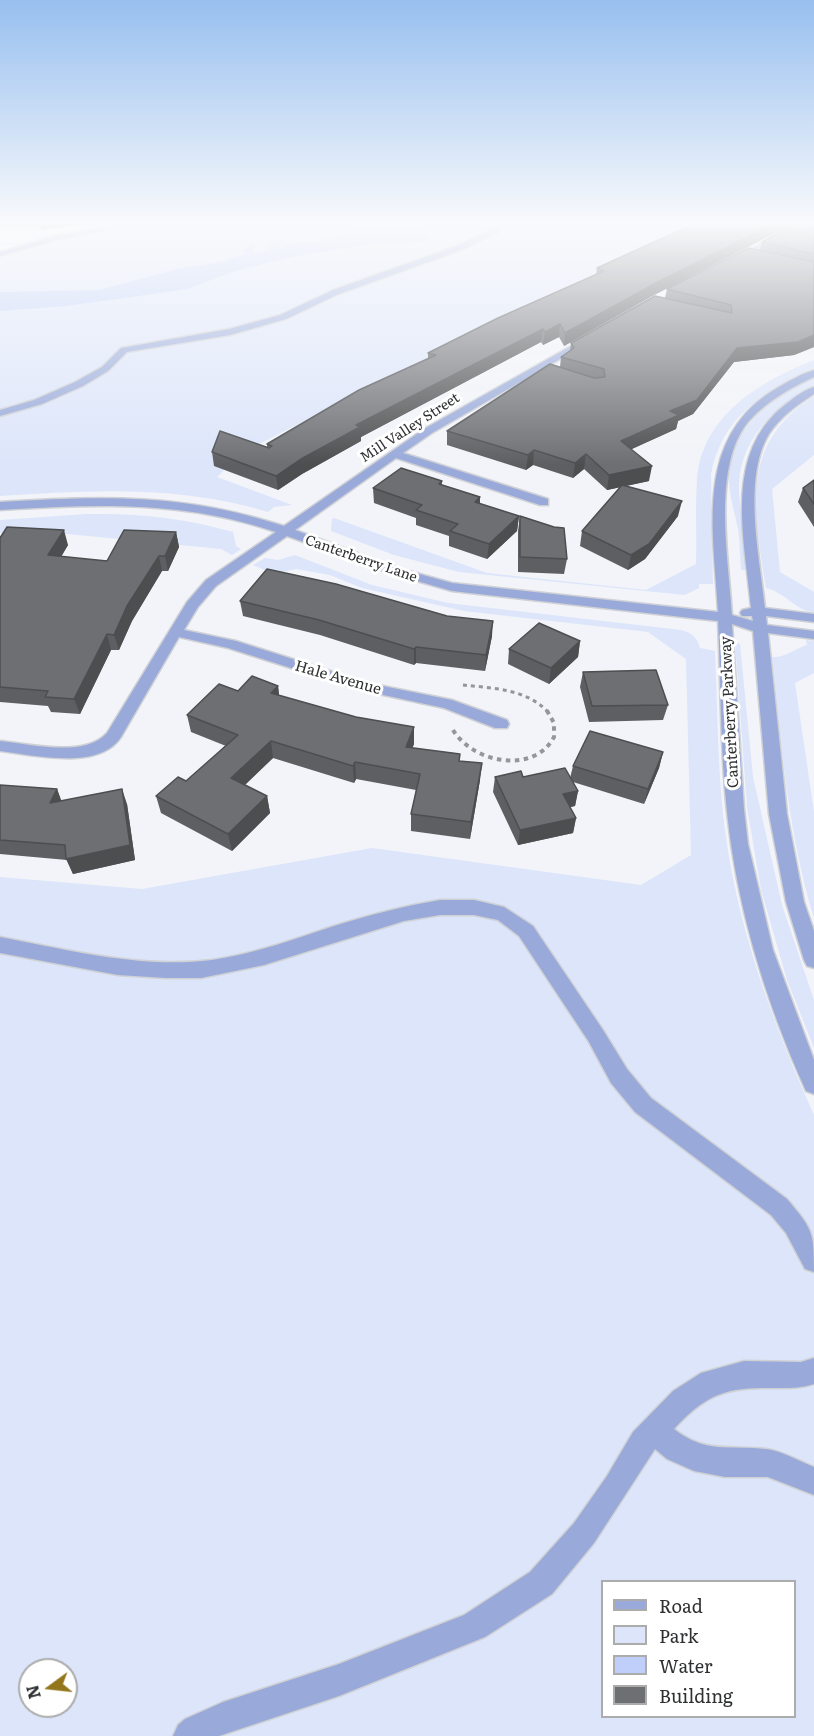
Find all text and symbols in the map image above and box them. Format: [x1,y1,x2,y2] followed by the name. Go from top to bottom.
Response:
[357,390,463,466] street label: Mill Valley Street
[303,532,419,586] street label: Canterberry Lane
[717,636,743,788] street label: Canterberry Parkway
[293,657,383,699] street label: Hale Avenue
[601,1580,796,1718] legend
[659,1592,703,1619] text: Road
[659,1622,698,1649] text: Park
[659,1652,712,1679] text: Water
[18,1658,78,1718] north arrow
[659,1682,733,1709] text: Building
[19,1683,46,1702] text: N

